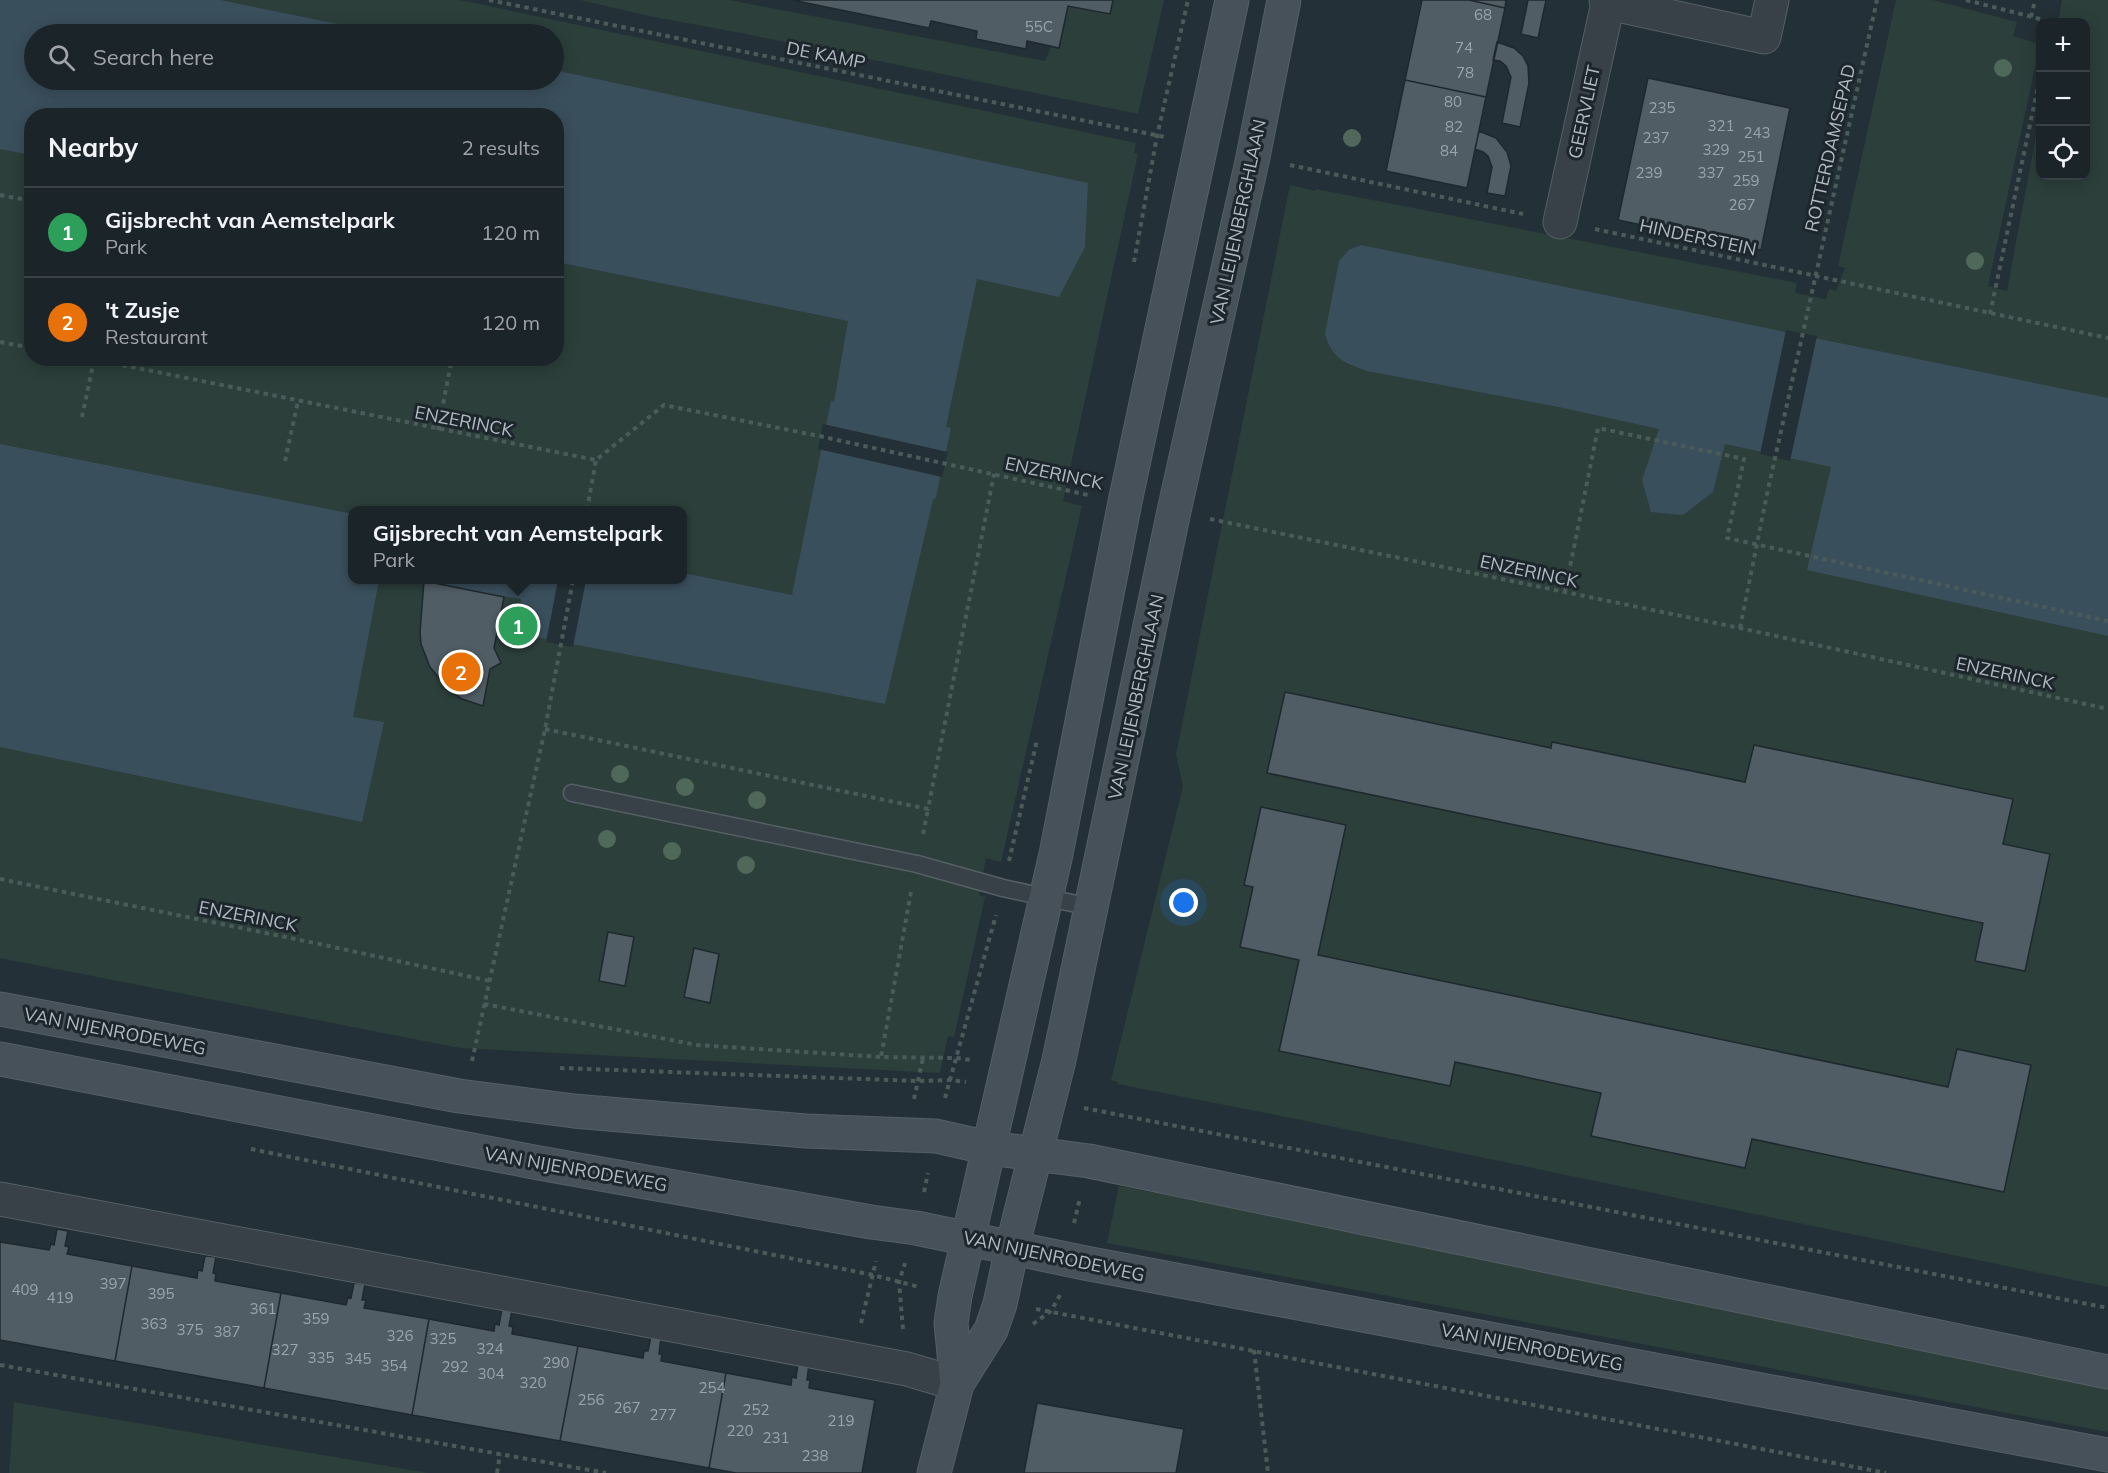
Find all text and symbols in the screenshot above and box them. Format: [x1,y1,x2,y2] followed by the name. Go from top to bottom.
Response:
[1474,5,1492,24] house number: 68
[1025,17,1053,36] house number: 55C
[2036,18,2090,180] map controls
[2036,18,2090,72] button: +
[24,24,564,90] search box
[785,36,867,74] street label: DE KAMP
[1455,38,1473,57] house number: 74
[45,41,78,74] icon: search
[93,43,214,71] text: Search here
[1800,62,1860,234] street label: ROTTERDAMSEPAD
[1456,63,1474,82] house number: 78
[1563,63,1605,161] street label: GEERVLIET
[2036,72,2090,126] button: −
[1444,92,1462,111] house number: 80
[1648,98,1676,117] house number: 235
[1707,116,1735,135] house number: 321
[1205,117,1271,327] street label: VAN LEIJENBERGHLAAN
[1445,117,1463,136] house number: 82
[1743,123,1771,142] house number: 243
[2036,126,2090,180] button: locate
[1642,128,1670,147] house number: 237
[48,131,138,164] text: Nearby
[462,135,540,160] text: 2 results
[1702,140,1730,159] house number: 329
[1440,141,1458,160] house number: 84
[1737,147,1765,166] house number: 251
[1635,163,1663,182] house number: 239
[1697,163,1725,182] house number: 337
[1732,171,1760,190] house number: 259
[1728,195,1756,214] house number: 267
[105,206,395,234] text: Gijsbrecht van Aemstelpark
[1637,213,1759,261] street label: HINDERSTEIN
[62,220,74,245] text: 1
[481,220,540,245] text: 120 m
[105,234,147,259] text: Park
[105,296,180,324] text: 't Zusje
[62,310,74,335] text: 2
[481,310,540,335] text: 120 m
[105,324,208,349] text: Restaurant
[413,400,516,442] street label: ENZERINCK
[1003,451,1106,495] street label: ENZERINCK
[348,506,687,584] popup
[373,519,662,547] text: Gijsbrecht van Aemstelpark
[373,547,415,572] text: Park
[1478,549,1581,593] street label: ENZERINCK
[1103,592,1169,802] street label: VAN LEIJENBERGHLAAN
[498,604,538,648] pin: 1
[442,650,480,694] pin: 2
[1954,651,2057,695] street label: ENZERINCK
[1169,888,1198,917] your location
[197,895,300,937] street label: ENZERINCK
[22,1002,208,1060] street label: VAN NIJENRODEWEG
[483,1142,669,1196] street label: VAN NIJENRODEWEG
[961,1226,1147,1286] street label: VAN NIJENRODEWEG
[99,1274,127,1293] house number: 397
[11,1280,39,1299] house number: 409
[147,1284,175,1303] house number: 395
[46,1288,74,1307] house number: 419
[249,1299,277,1318] house number: 361
[302,1309,330,1328] house number: 359
[140,1314,168,1333] house number: 363
[1439,1318,1625,1376] street label: VAN NIJENRODEWEG
[176,1320,204,1339] house number: 375
[213,1322,241,1341] house number: 387
[386,1326,414,1345] house number: 326
[429,1329,457,1348] house number: 325
[476,1339,504,1358] house number: 324
[271,1340,299,1359] house number: 327
[307,1348,335,1367] house number: 335
[344,1349,372,1368] house number: 345
[542,1353,570,1372] house number: 290
[380,1356,408,1375] house number: 354
[441,1357,469,1376] house number: 292
[477,1364,505,1383] house number: 304
[519,1373,547,1392] house number: 320
[698,1378,726,1397] house number: 254
[577,1390,605,1409] house number: 256
[613,1398,641,1417] house number: 267
[742,1400,770,1419] house number: 252
[649,1405,677,1424] house number: 277
[827,1411,855,1430] house number: 219
[726,1421,754,1440] house number: 220
[762,1428,790,1447] house number: 231
[801,1446,829,1465] house number: 238

